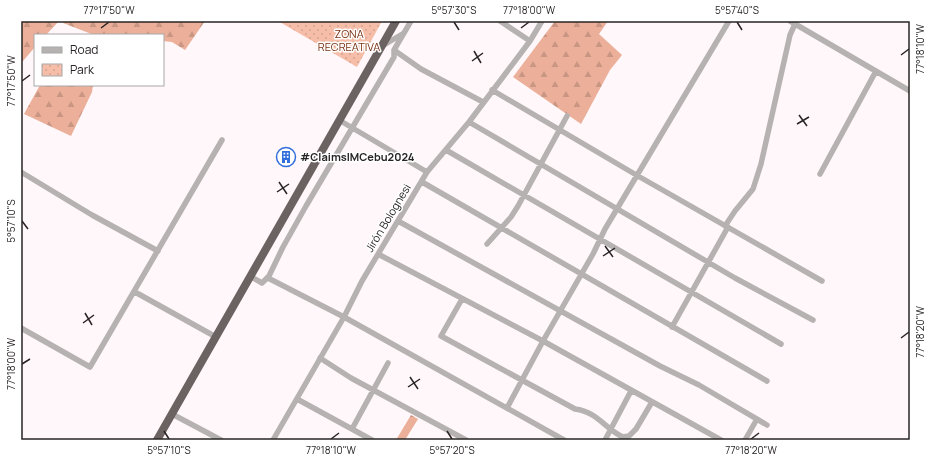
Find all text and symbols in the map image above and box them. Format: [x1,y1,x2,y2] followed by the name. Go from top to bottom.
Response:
[83,3,135,17] text: 77°17'50"W
[432,3,476,17] text: 5°57'30"S
[503,3,556,17] text: 77°18'00"W
[715,3,759,17] text: 5°57'40"S
[913,23,927,74] text: 77°18'10"W
[318,26,380,54] park label: ZONA RECREATIVA
[34,34,164,86] legend
[70,41,98,58] text: Road
[4,55,18,107] text: 77°17'50"W
[70,61,95,78] text: Park
[275,146,297,168] building icon: #ClaimsIMCebu2024
[300,149,415,164] place label: #ClaimsIMCebu2024
[361,181,414,255] street label: Jirón Bolognesi
[4,199,18,243] text: 5°57'10"S
[913,305,927,358] text: 77°18'20"W
[4,337,18,390] text: 77°18'00"W
[147,443,191,457] text: 5°57'10"S
[306,443,357,457] text: 77°18'10"W
[429,443,475,457] text: 5°57'20"S
[725,443,778,457] text: 77°18'20"W

